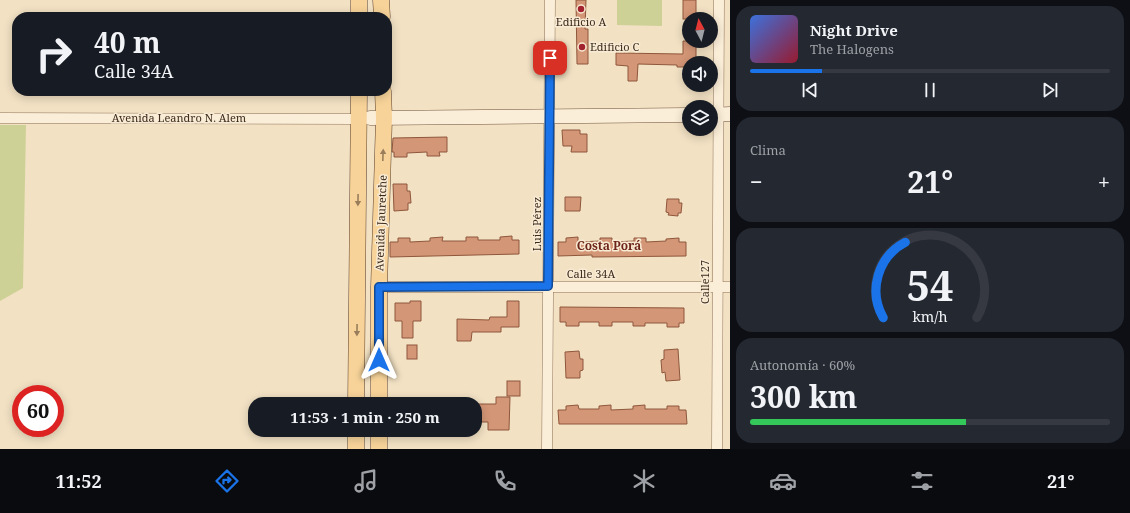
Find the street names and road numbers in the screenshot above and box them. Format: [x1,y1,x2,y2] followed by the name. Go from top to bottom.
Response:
[112,110,247,125] street label: Avenida Leandro N. Alem
[371,175,390,271] street label: Avenida Jauretche
[529,197,544,251] street label: Luis Pérez
[697,260,712,304] street label: Calle127
[567,266,616,281] street label: Calle 34A

